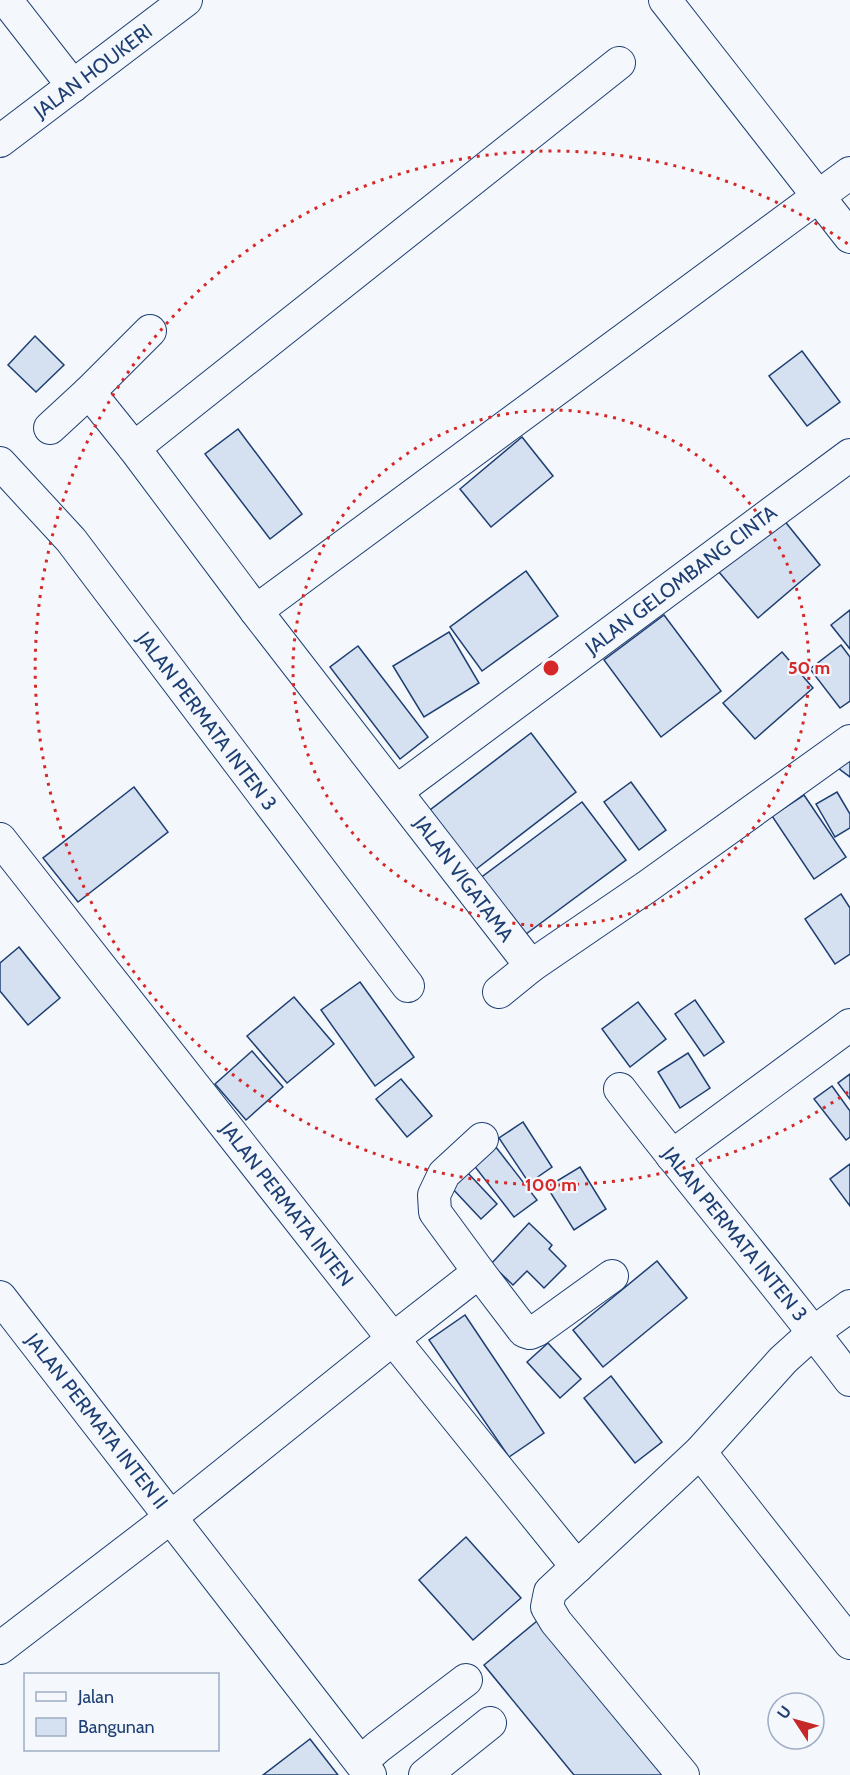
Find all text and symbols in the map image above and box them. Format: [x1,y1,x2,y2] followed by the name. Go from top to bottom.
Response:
[28,19,157,124] street label: JALAN HOUKERI
[580,500,782,660] street label: JALAN GELOMBANG CINTA
[131,626,282,815] street label: JALAN PERMATA INTEN 3
[788,657,830,679] text: 50 m
[541,658,561,678] centre of rings
[408,811,519,947] street label: JALAN VIGATAMA
[215,1116,359,1291] street label: JALAN PERMATA INTEN
[657,1141,813,1326] street label: JALAN PERMATA INTEN 3
[525,1174,577,1196] text: 100 m
[20,1328,173,1514] street label: JALAN PERMATA INTEN II
[24,1673,219,1751] legend
[77,1686,114,1708] text: Jalan
[766,1691,826,1751] north arrow
[773,1702,795,1723] text: U
[78,1716,155,1738] text: Bangunan

